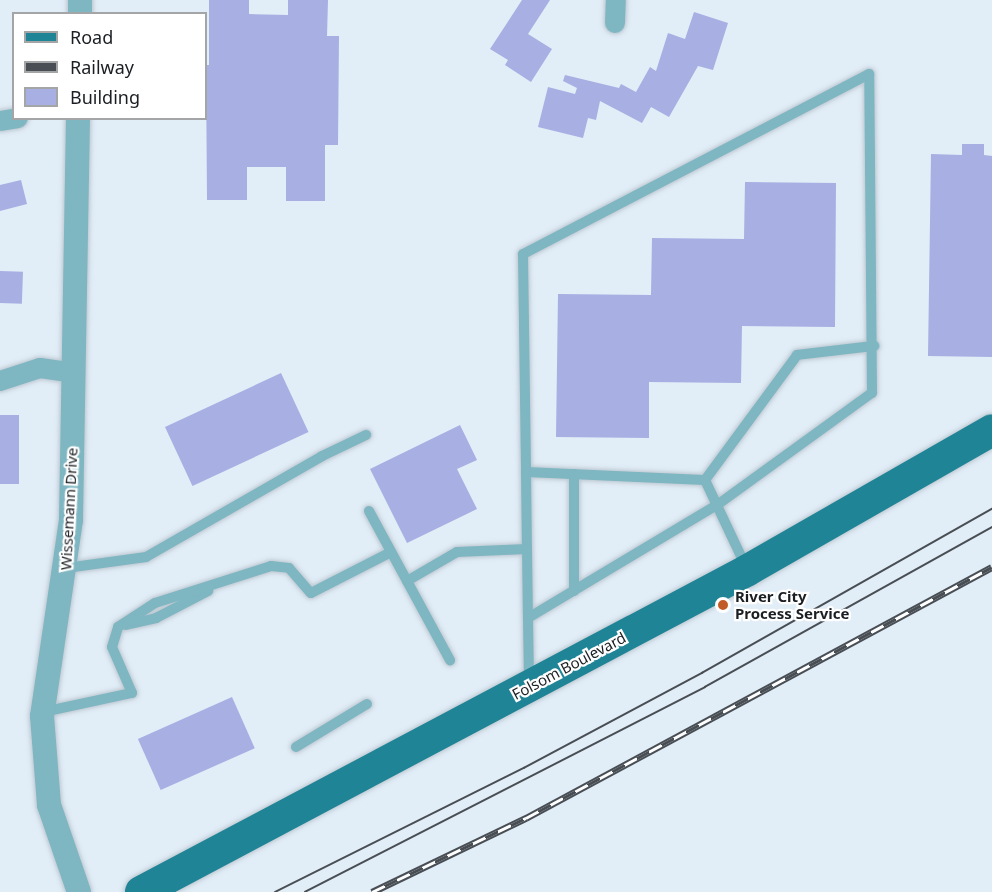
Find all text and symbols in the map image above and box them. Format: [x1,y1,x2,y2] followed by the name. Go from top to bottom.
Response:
[12,12,207,120] legend
[70,25,113,49] text: Road
[70,55,134,79] text: Railway
[70,85,140,109] text: Building
[57,447,81,571] street label: Wissemann Drive
[735,587,849,622] place label: River City Process Service
[716,598,730,612] marker: River City Process Service
[509,628,629,704] street label: Folsom Boulevard

